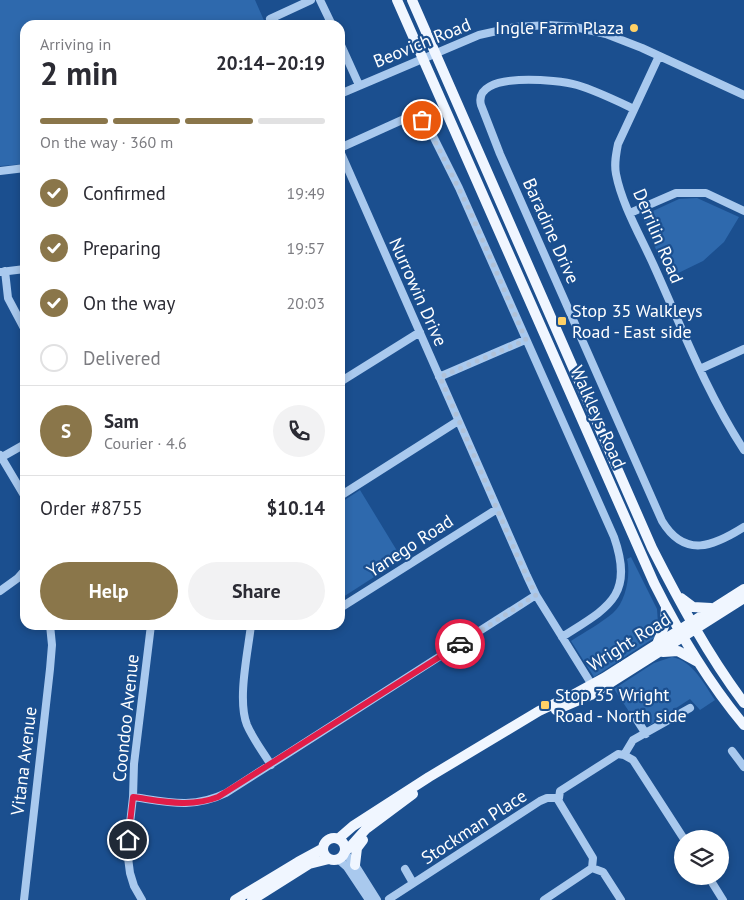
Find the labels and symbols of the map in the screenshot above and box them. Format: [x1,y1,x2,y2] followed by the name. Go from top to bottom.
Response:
[370,13,474,73] street label: Beovich Road
[495,16,624,39] place label: Ingle Farm Plaza
[628,22,640,34] marker: Ingle Farm Plaza
[401,99,443,141] pin
[518,174,585,287] street label: Baradine Drive
[628,185,689,287] street label: Derrilin Road
[384,234,453,350] street label: Nurrowin Drive
[572,299,703,343] place label: Stop 35 Walkleys Road - East side
[556,315,568,327] marker: Stop 35 Walkleys Road - East side
[566,362,631,472] street label: Walkleys Road
[362,509,457,582] street label: Yanego Road
[583,607,675,676] street label: Wright Road
[435,619,485,669] courier
[107,653,144,783] street label: Coondoo Avenue
[555,683,687,727] place label: Stop 35 Wright Road - North side
[539,699,551,711] marker: Stop 35 Wright Road - North side
[5,705,42,818] street label: Vitana Avenue
[417,784,531,869] street label: Stockman Place
[107,819,149,861] pin

